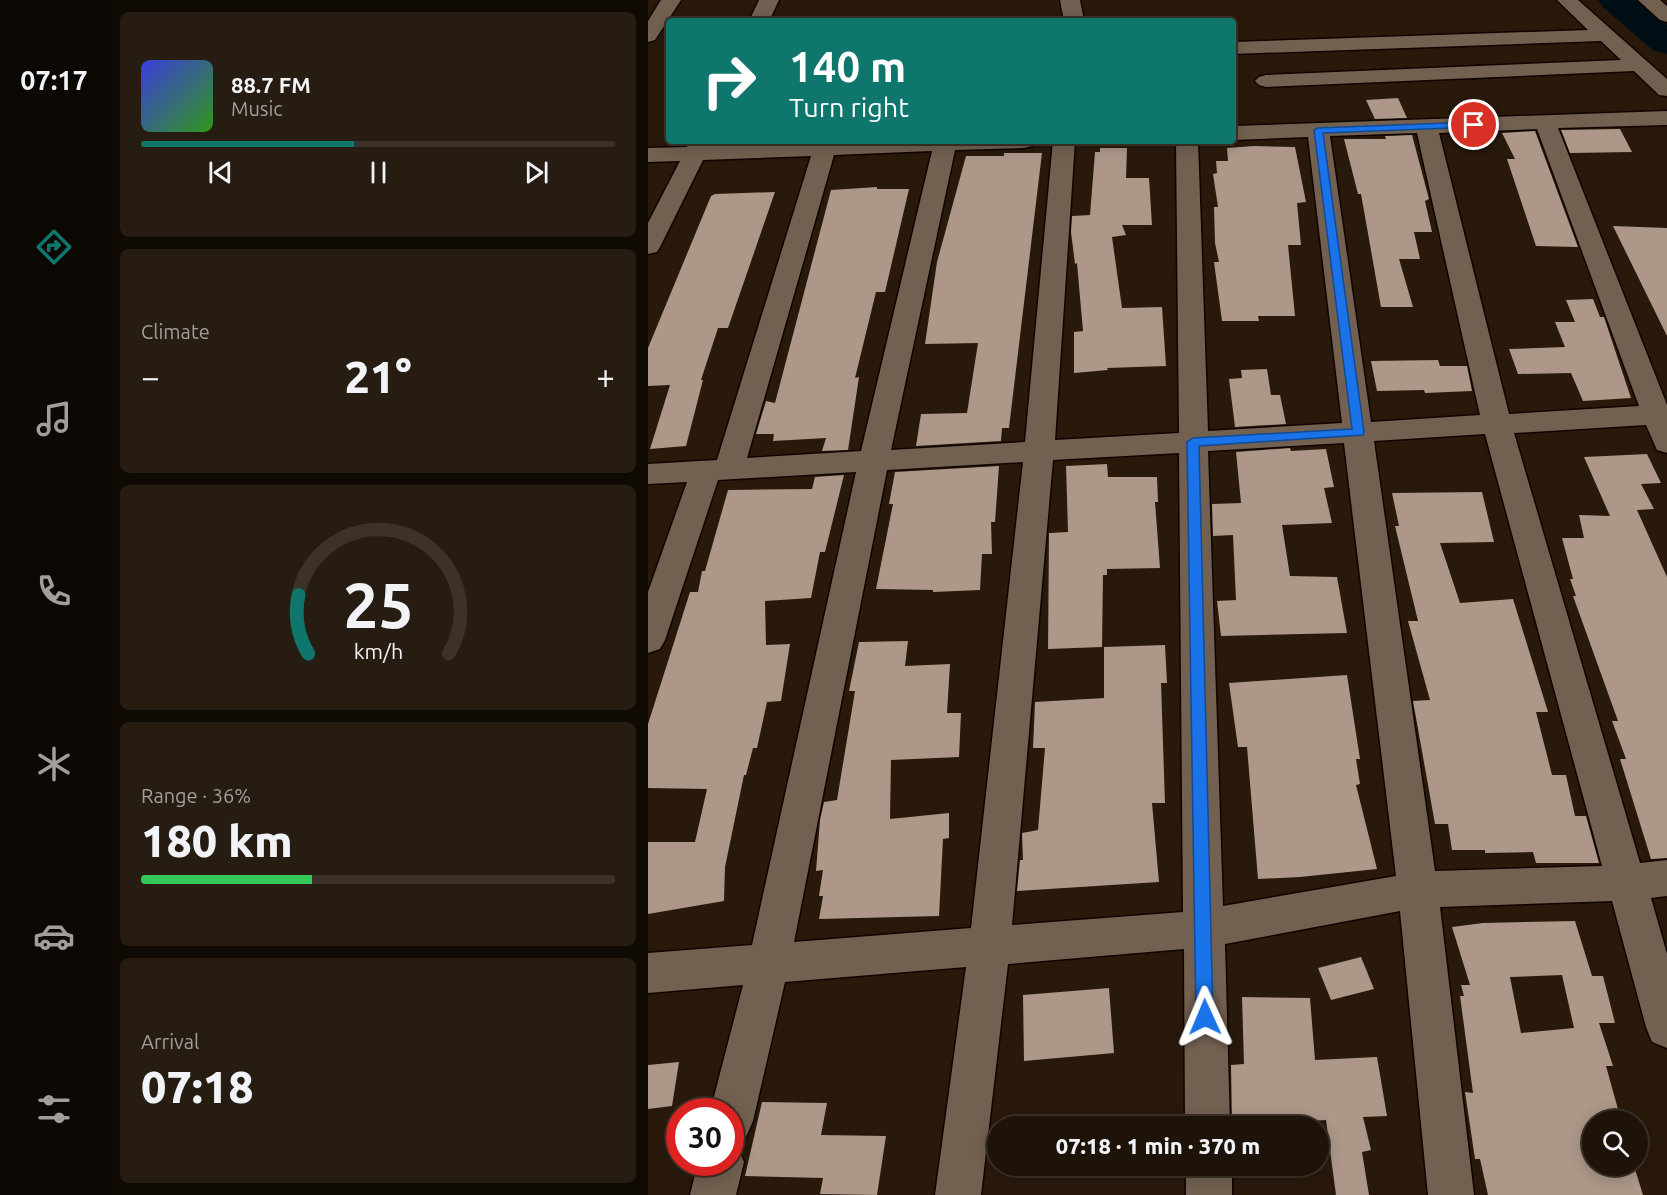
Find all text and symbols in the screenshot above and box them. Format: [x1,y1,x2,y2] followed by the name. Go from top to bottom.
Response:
[690,42,768,120] icon: right
[789,43,906,90] text: 140 m
[20,65,88,95] text: 07:17
[231,72,311,97] text: 88.7 FM
[789,92,909,122] text: Turn right
[231,97,283,120] text: Music
[1448,99,1499,150] pin
[1457,108,1490,141] icon: arrive
[204,156,237,189] icon: previous
[362,156,395,189] icon: pause
[520,156,553,189] icon: next
[33,226,75,268] icon: directions
[141,320,210,343] text: Climate
[344,351,412,402] text: 21°
[141,358,160,395] text: −
[596,358,615,395] text: +
[33,398,75,440] icon: music
[33,570,75,612] icon: phone
[343,571,413,641] text: 25
[353,640,403,664] text: km/h
[33,743,75,785] icon: climate
[141,784,251,807] text: Range · 36%
[141,815,293,866] text: 180 km
[33,915,75,957] icon: car
[1173,985,1237,1049] position arrow
[141,1030,199,1053] text: Arrival
[141,1061,254,1112] text: 07:18
[33,1088,75,1130] icon: filters
[666,1098,744,1176] speed limit sign: 30
[1582,1110,1648,1176] map controls
[1582,1110,1648,1176] button: search
[1056,1133,1260,1158] text: 07:18 · 1 min · 370 m

